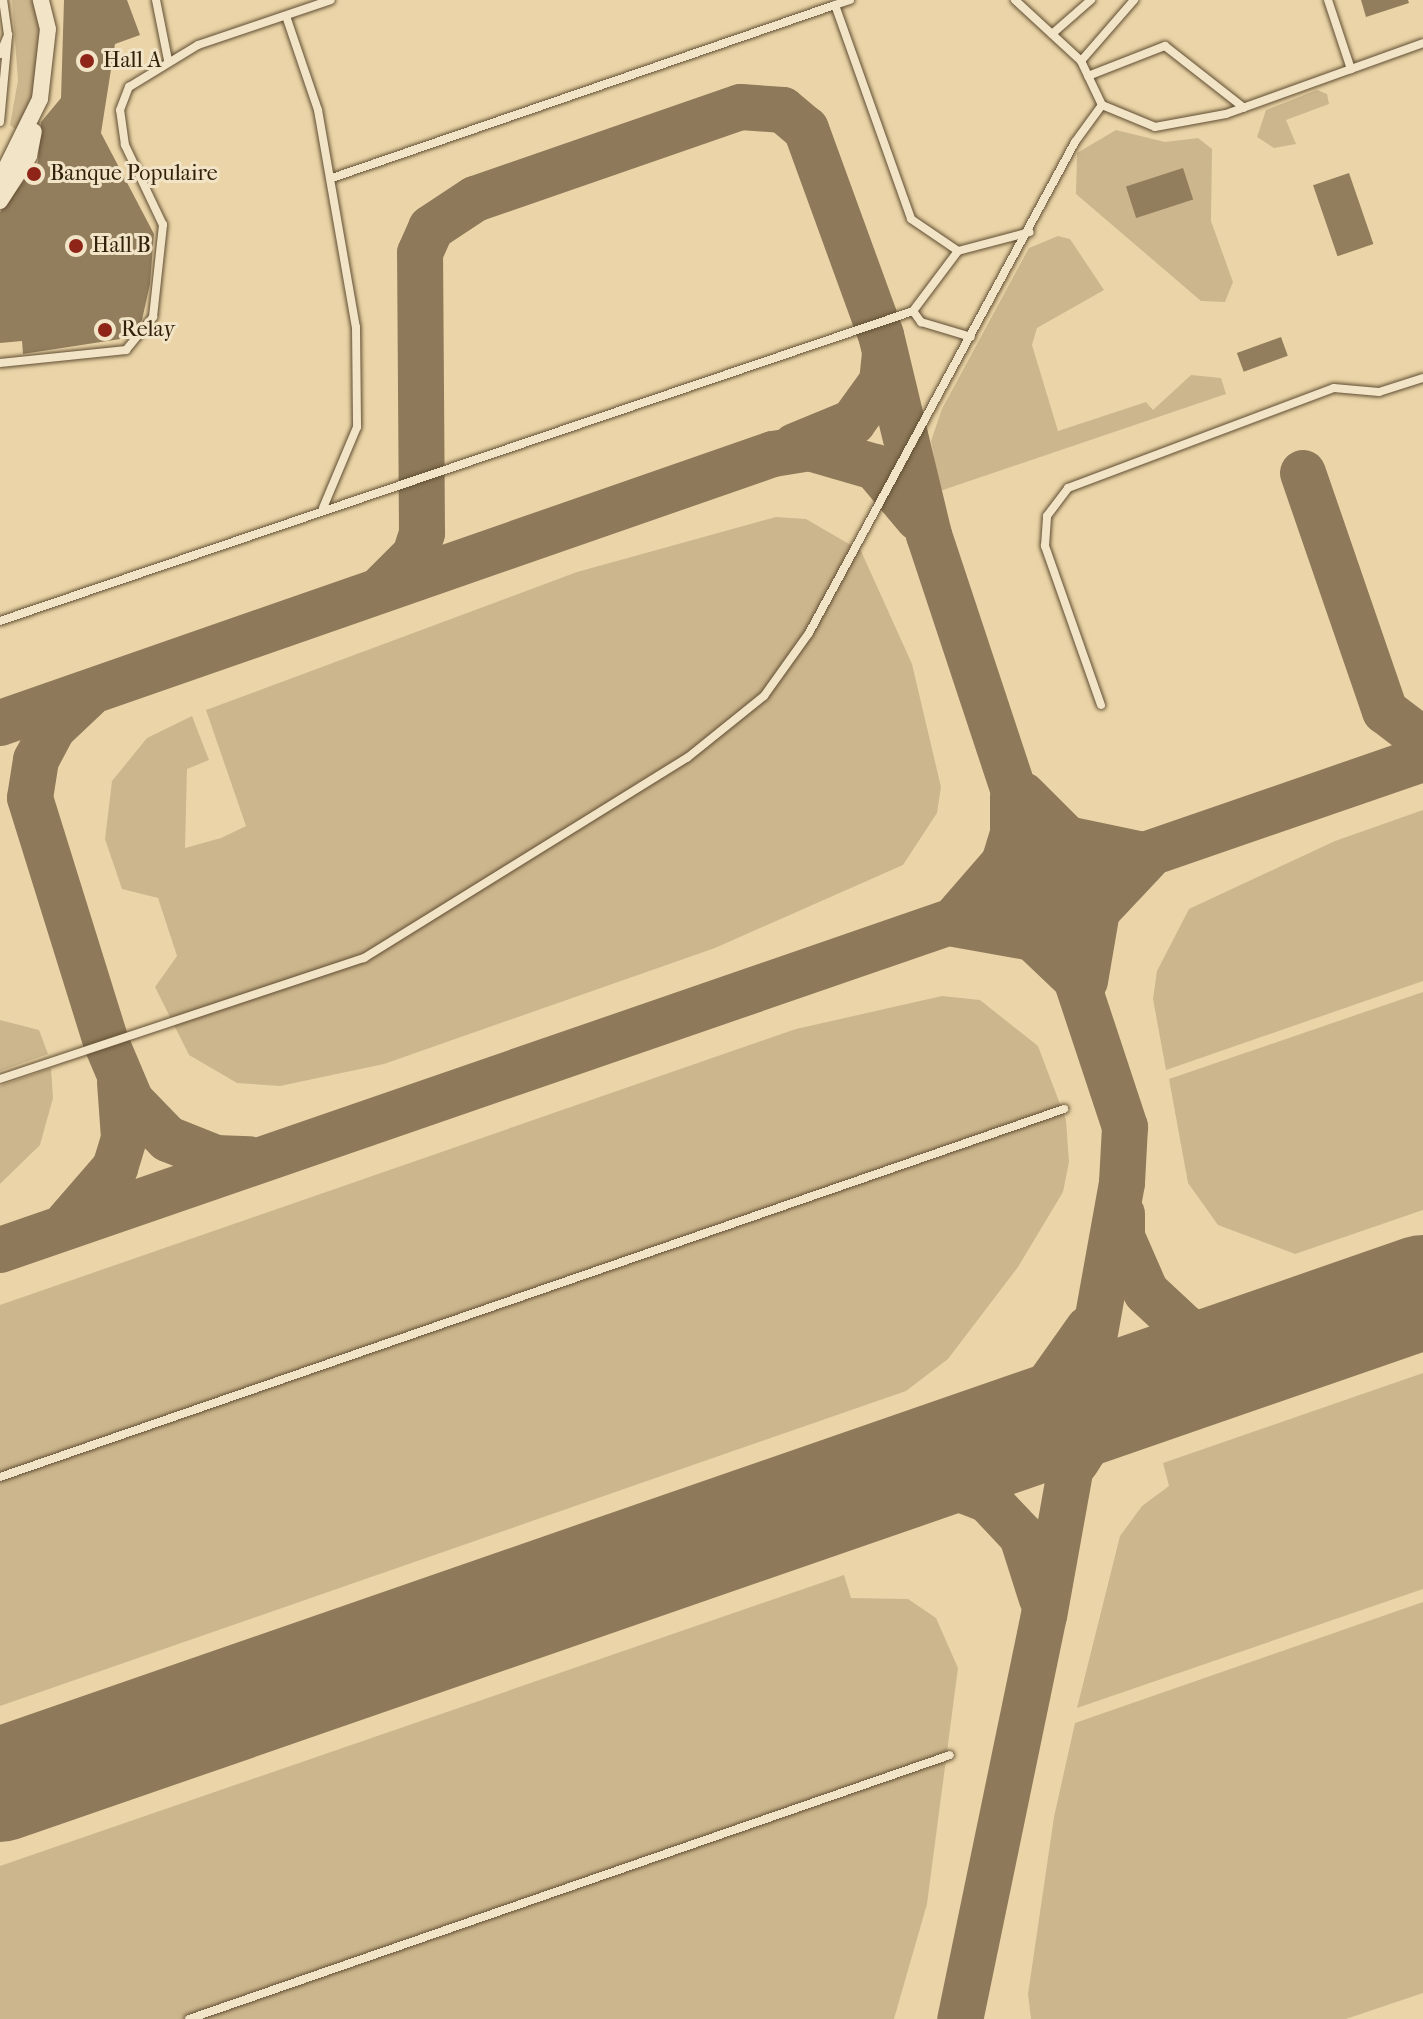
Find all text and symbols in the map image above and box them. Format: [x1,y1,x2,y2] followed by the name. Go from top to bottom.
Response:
[103,48,162,74] place label: Hall A
[78,52,96,70] marker: Hall A
[50,161,218,187] place label: Banque Populaire
[25,165,43,183] marker: Banque Populaire
[92,233,151,259] place label: Hall B
[67,237,85,255] marker: Hall B
[121,317,175,343] place label: Relay
[96,321,114,339] marker: Relay

